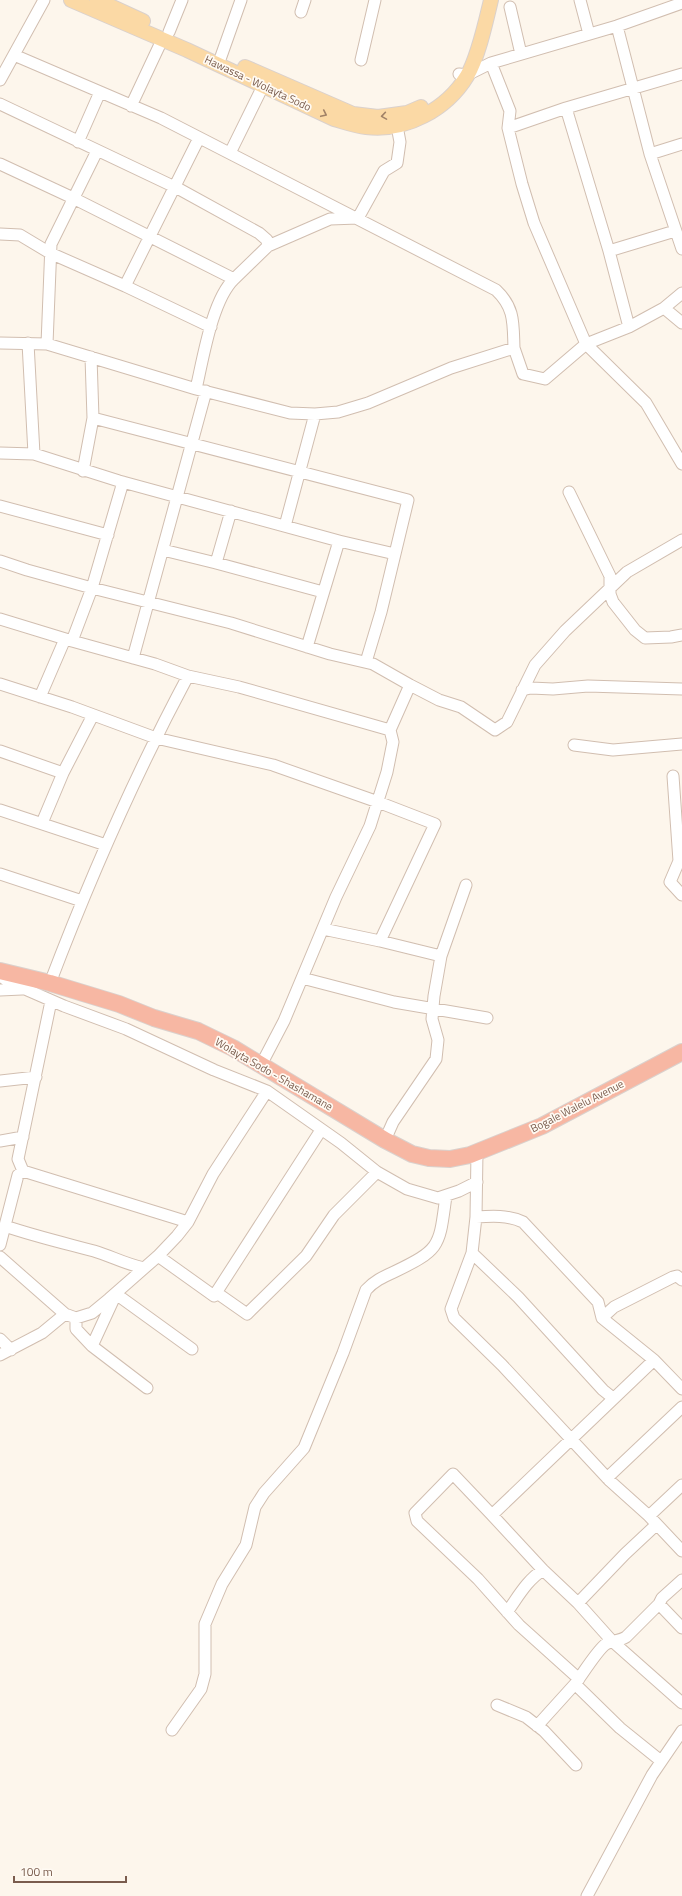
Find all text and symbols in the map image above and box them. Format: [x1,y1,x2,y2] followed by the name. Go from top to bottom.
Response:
[202,51,314,115] street label: Hawassa - Wolayta Sodo
[320,109,327,117] one-way arrow
[381,111,388,120] one-way arrow
[212,1034,336,1115] street label: Wolayta Sodo - Shashamane
[528,1075,627,1136] street label: Bogale Walelu Avenue
[14,1858,126,1884] scale bar
[20,1862,53,1881] text: 100 m

